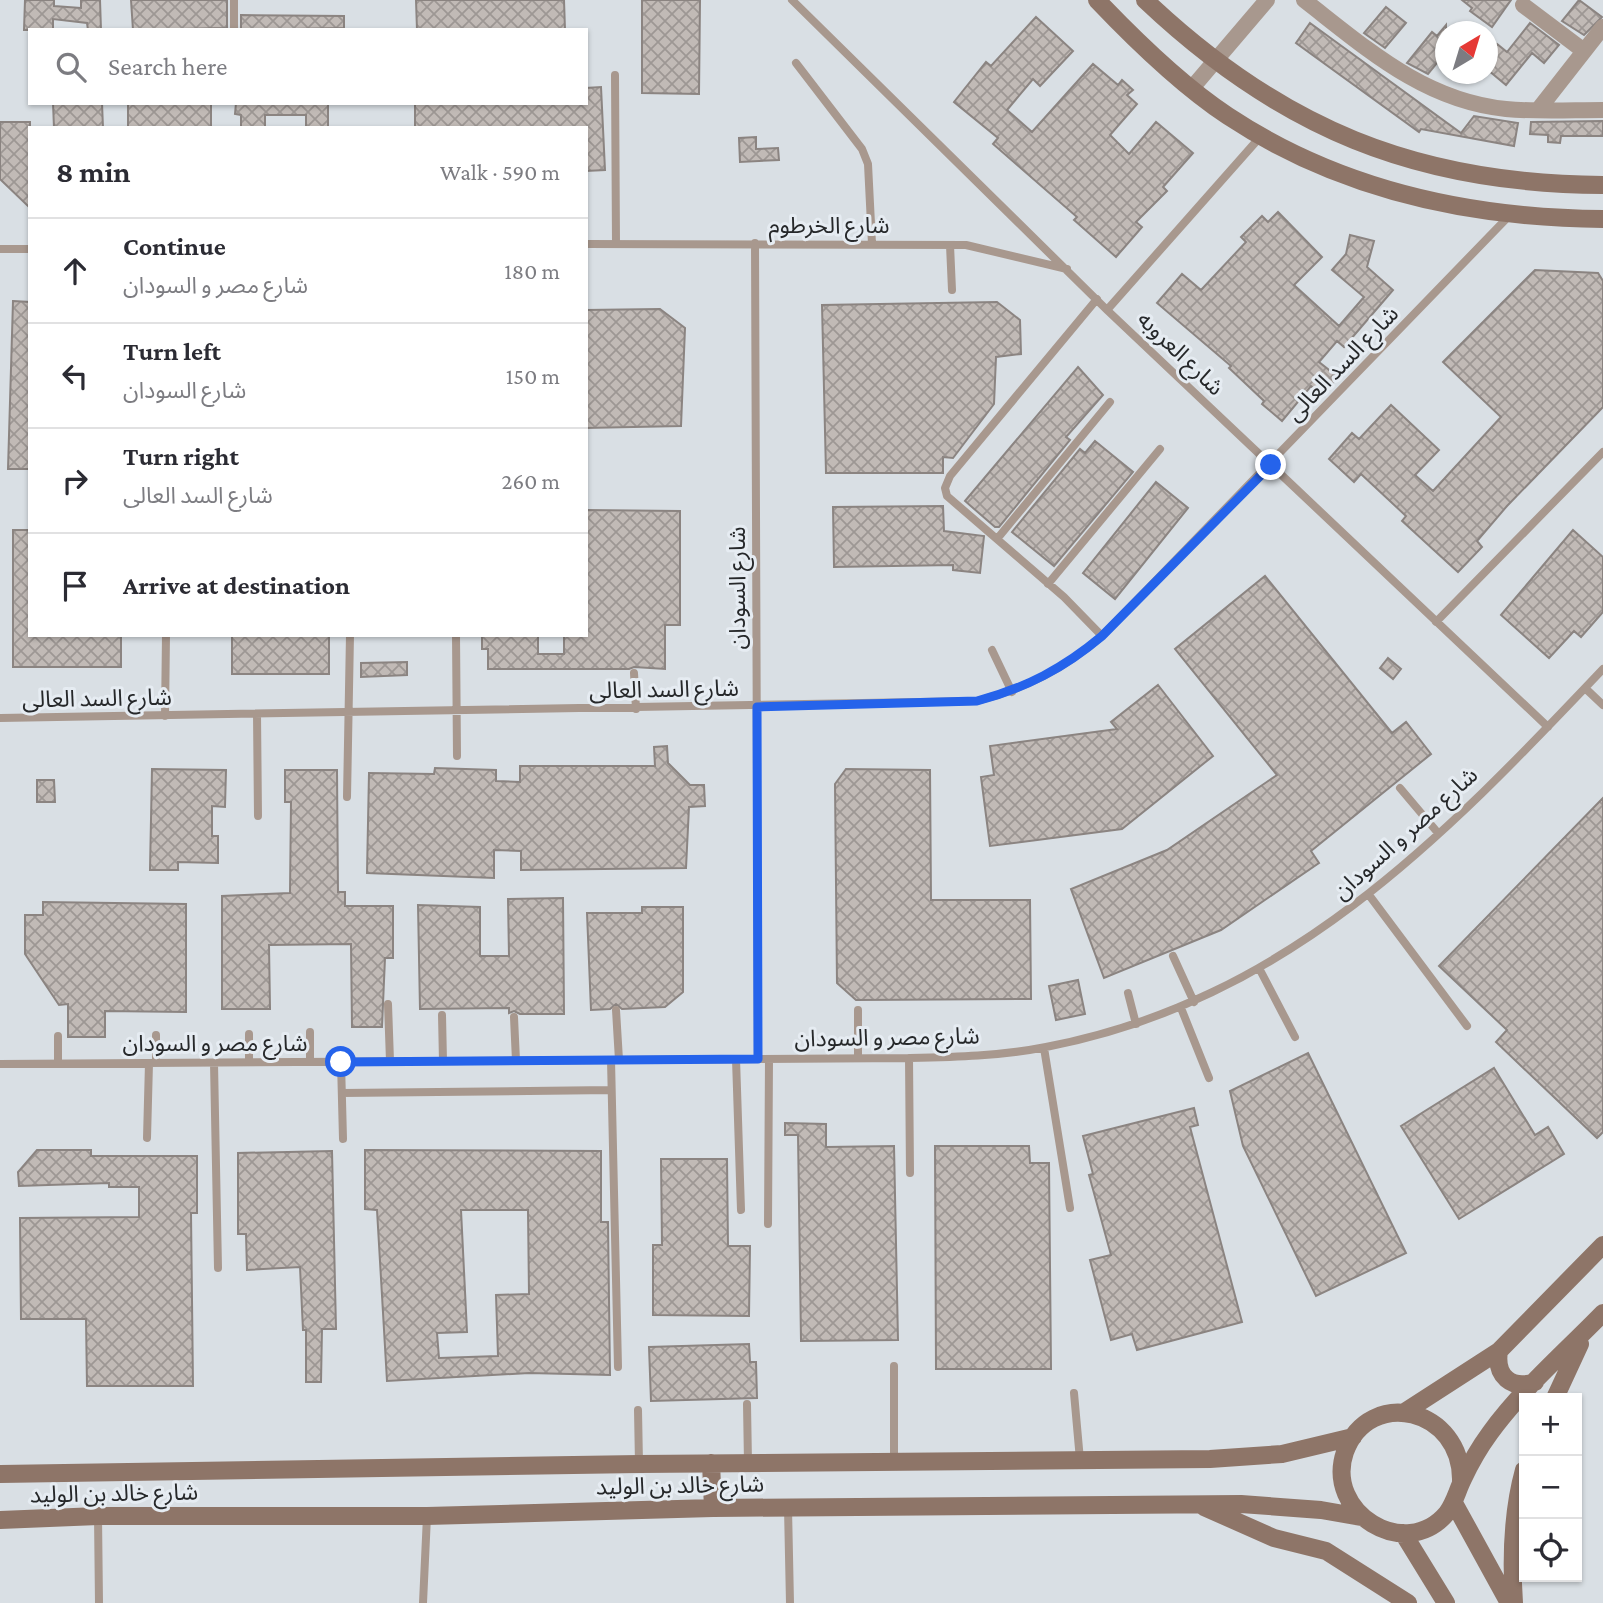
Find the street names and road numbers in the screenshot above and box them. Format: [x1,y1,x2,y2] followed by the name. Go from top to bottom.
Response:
[768,212,890,243] street label: شارع الخرطوم
[1281,300,1406,429] street label: شارع السد العالى
[1130,306,1229,403] street label: شارع العروبه
[724,526,754,650] street label: شارع السودان
[589,675,739,707] street label: شارع السد العالى
[22,684,172,716] street label: شارع السد العالى
[1328,761,1485,908] street label: شارع مصر و السودان
[794,1022,980,1056] street label: شارع مصر و السودان
[122,1030,308,1060] street label: شارع مصر و السودان
[596,1471,764,1503] street label: شارع خالد بن الوليد
[30,1479,198,1511] street label: شارع خالد بن الوليد

